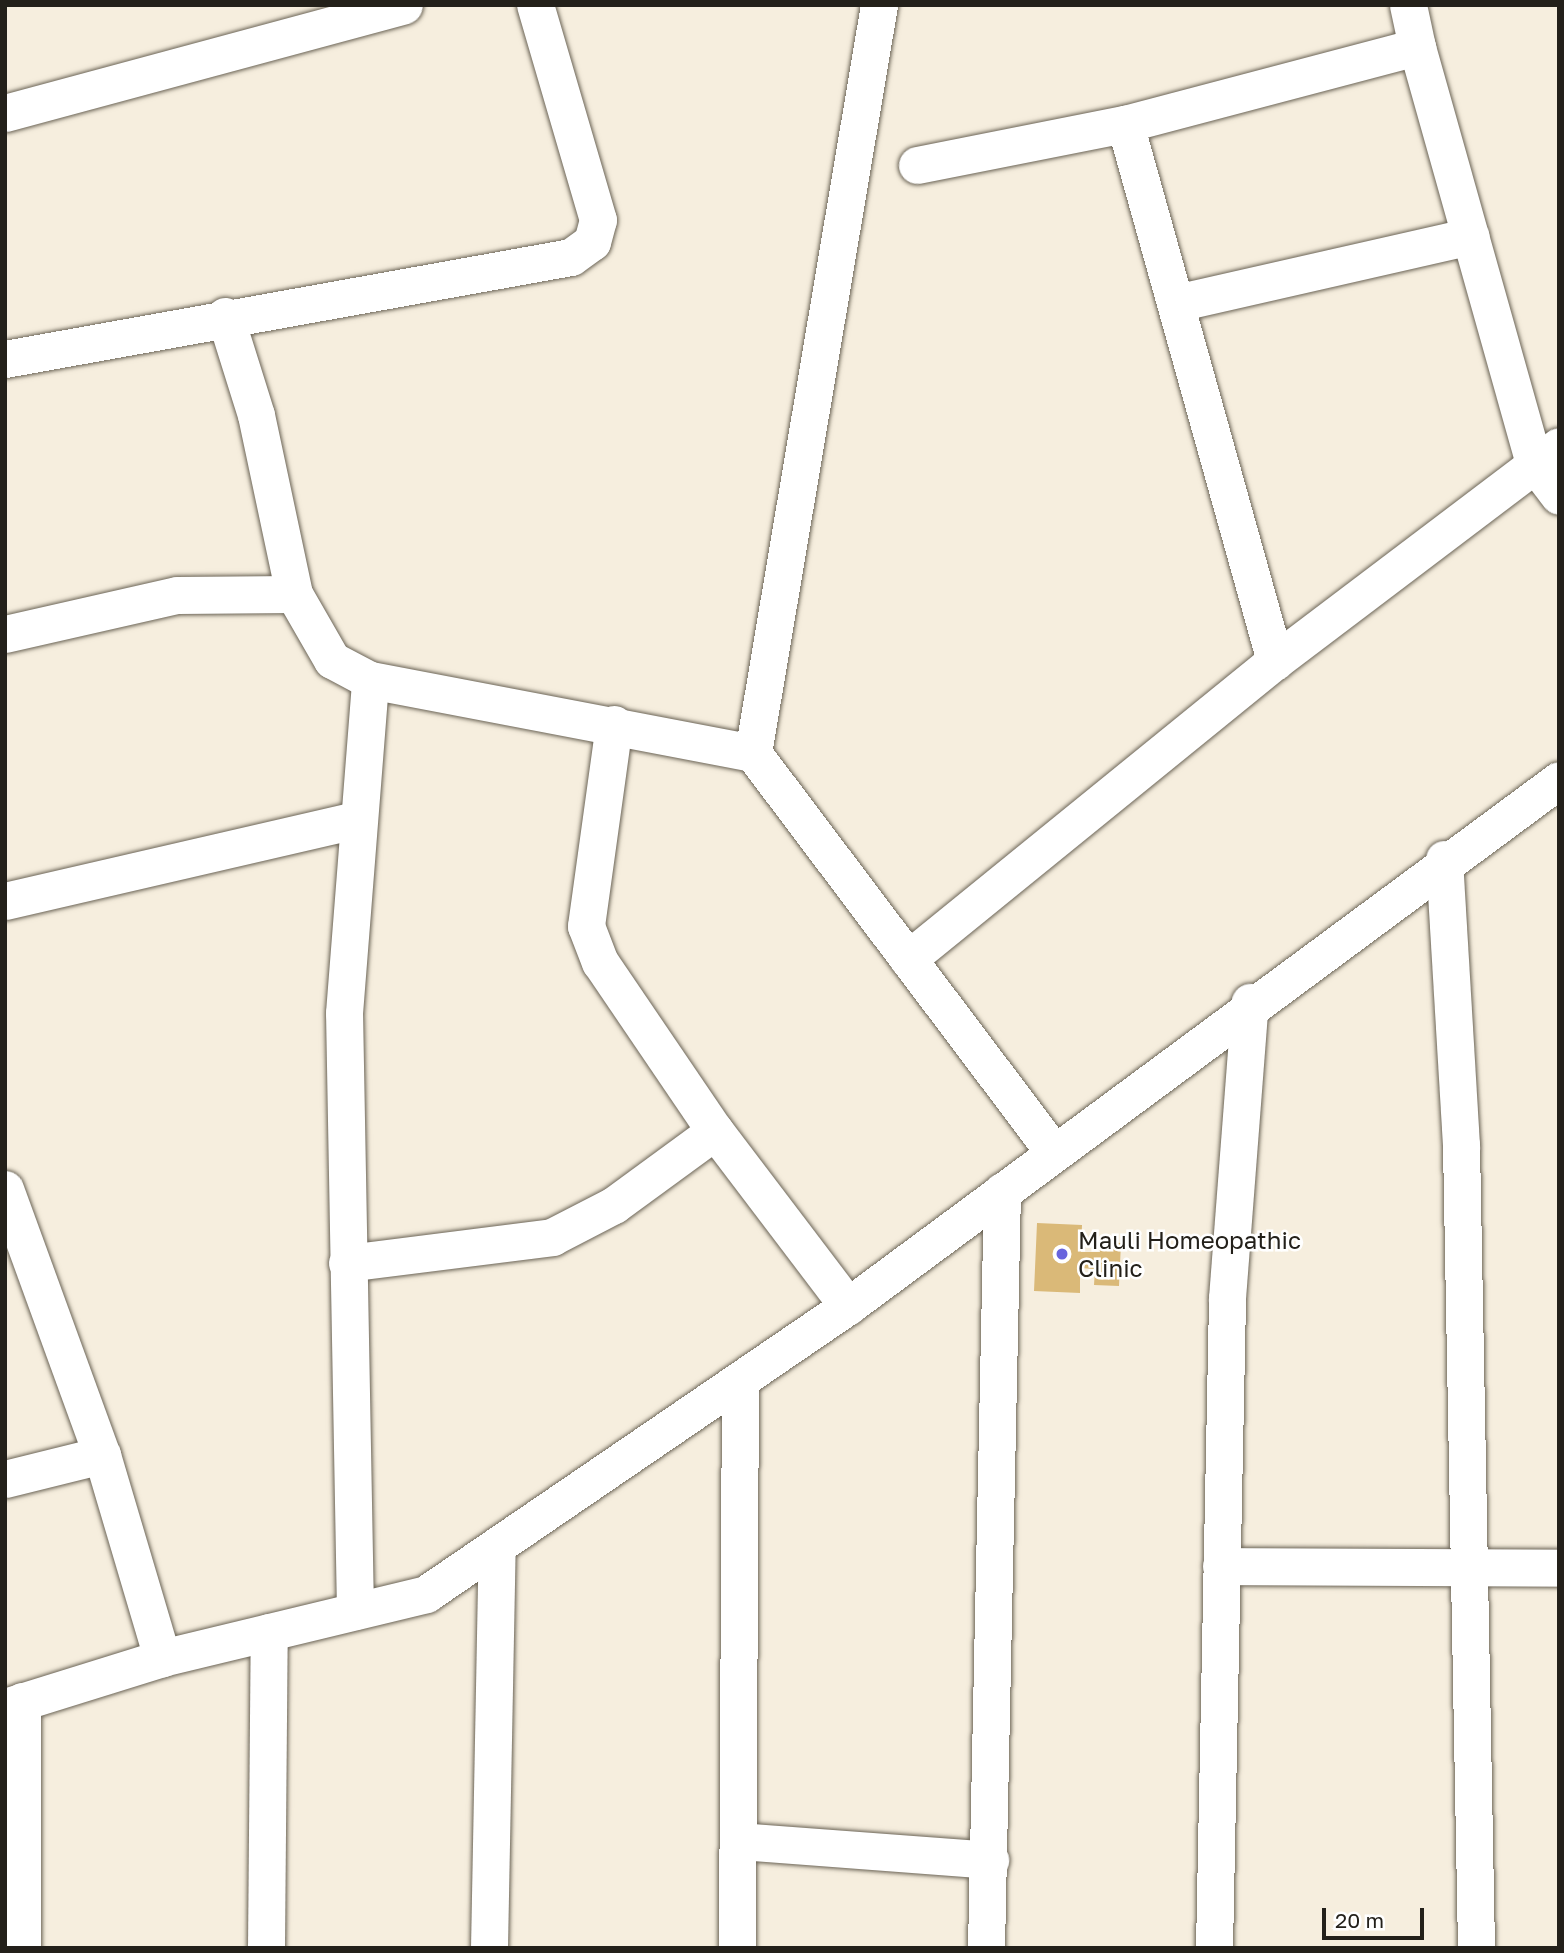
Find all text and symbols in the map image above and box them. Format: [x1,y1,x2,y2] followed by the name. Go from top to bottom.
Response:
[1078,1226,1301,1282] place label: Mauli Homeopathic Clinic
[1052,1244,1072,1264] marker: Mauli Homeopathic Clinic
[1326,1894,1428,1938] scale bar
[1335,1907,1384,1933] text: 20 m

